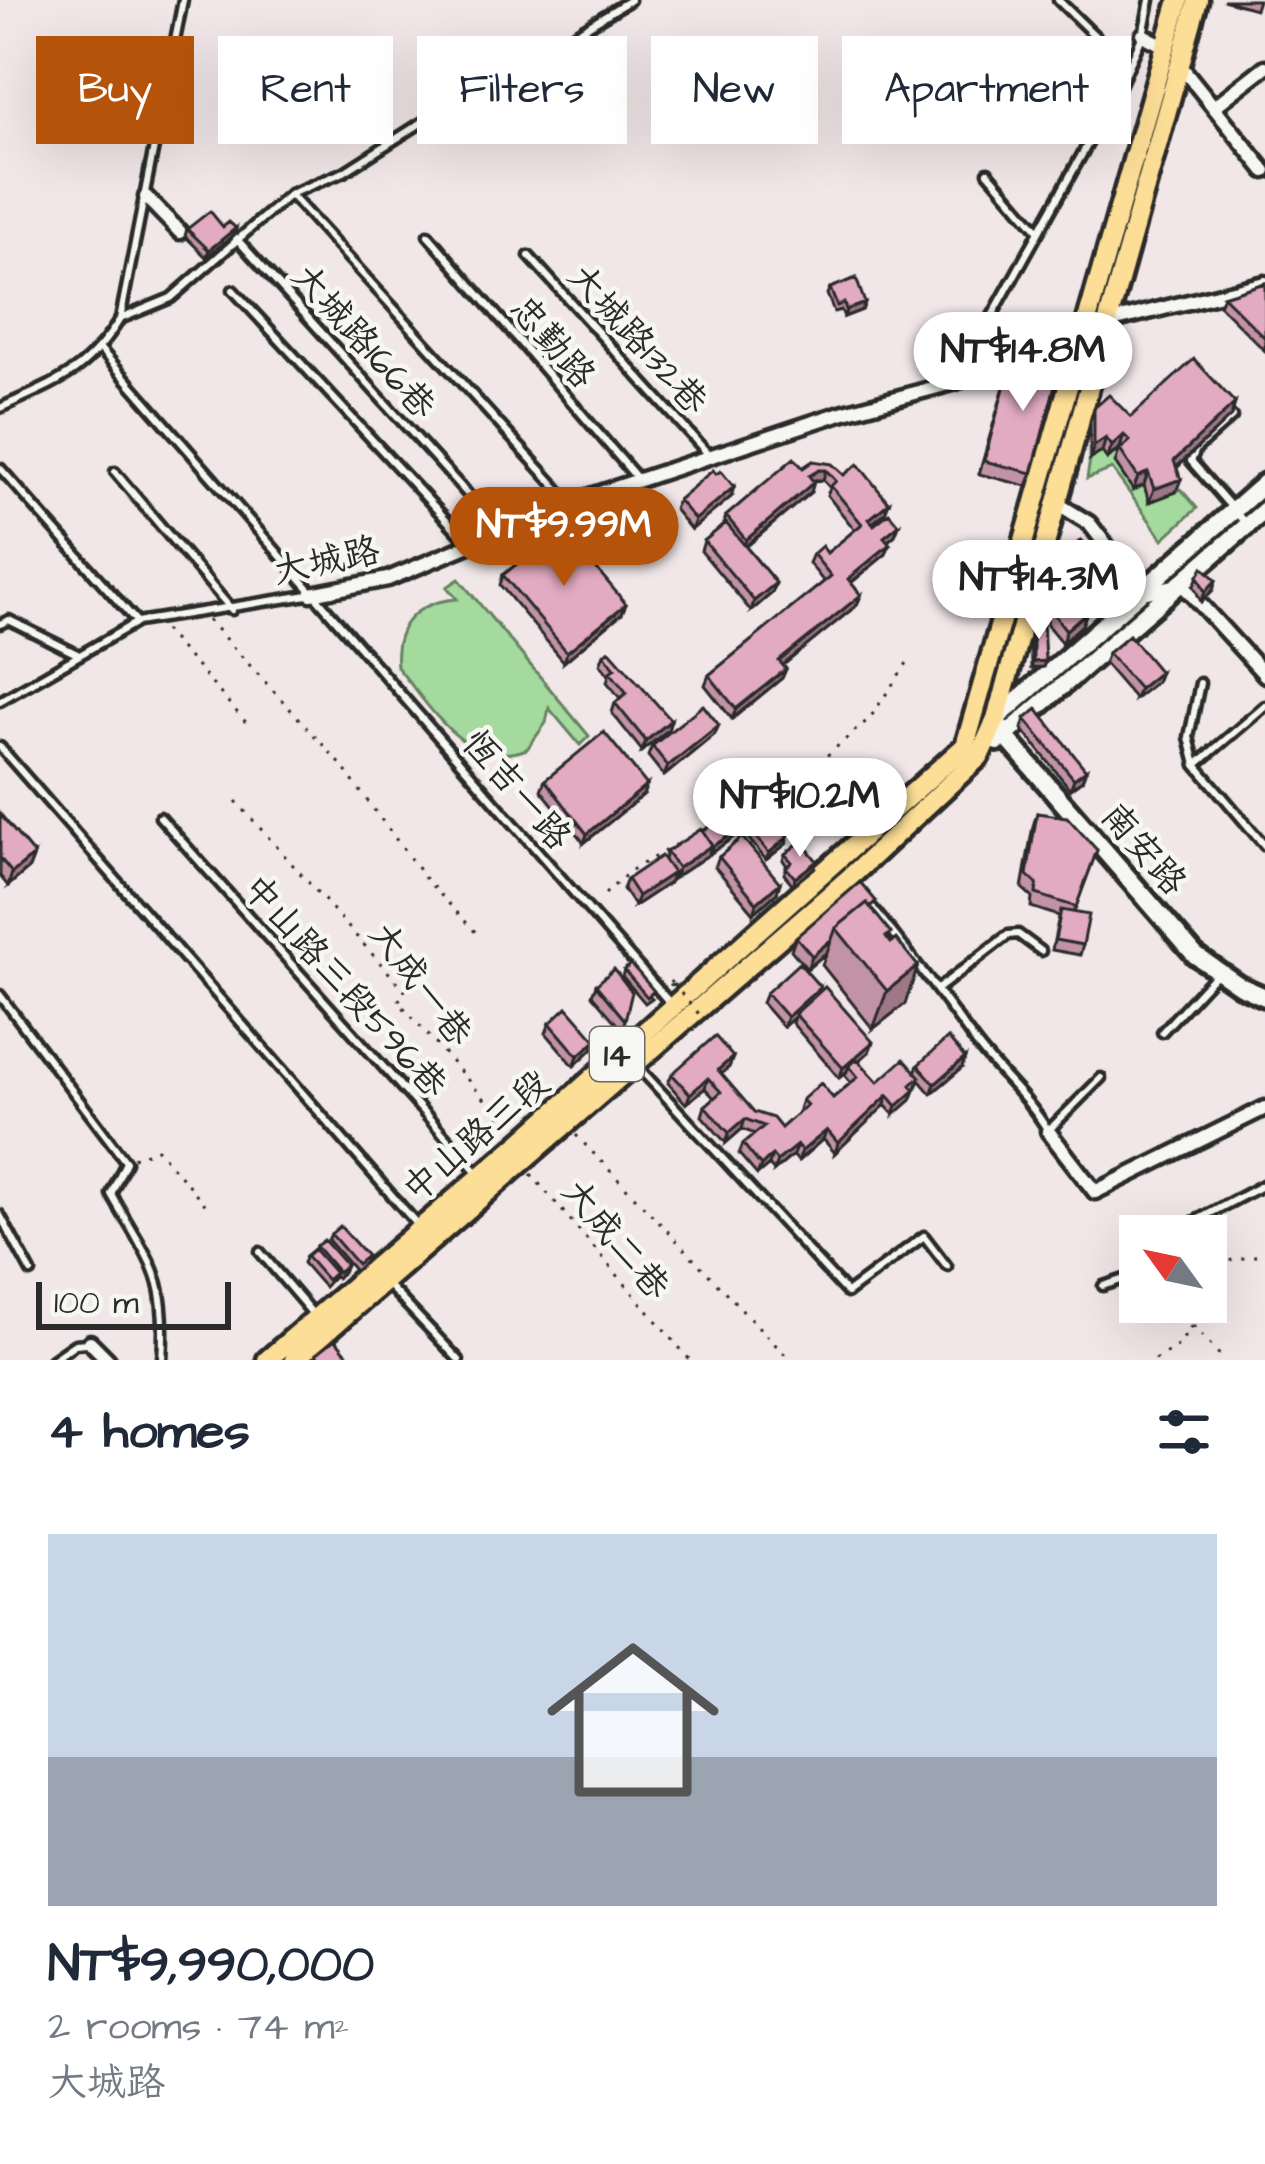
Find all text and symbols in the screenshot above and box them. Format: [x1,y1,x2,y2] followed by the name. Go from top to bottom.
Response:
[36,36,194,144] chip: Buy
[218,36,393,144] chip: Rent
[417,36,627,144] chip: Filters
[651,36,818,144] chip: New
[842,36,1131,144] chip: Apartment
[279,253,447,431] street label: 大城路166巷
[555,253,719,426] street label: 大城路132巷
[497,285,607,400] street label: 忠勤路
[899,312,1147,414] pin: NT$14.8M
[940,324,1106,378] text: NT$14.8M
[440,487,688,589] pin: NT$9.99M
[477,499,651,553] text: NT$9.99M
[268,525,385,598] street label: 大城路
[915,540,1163,642] pin: NT$14.3M
[959,552,1119,606] text: NT$14.3M
[450,720,583,862] street label: 恆吉一路
[676,758,924,860] pin: NT$10.2M
[720,770,880,824] text: NT$10.2M
[1088,792,1198,907] street label: 南安路
[230,864,458,1109] street label: 中山路三段596巷
[356,912,484,1057] street label: 大成一巷
[590,1027,644,1081] road number: 14
[392,1059,561,1215] street label: 中山路三段
[549,1168,681,1311] street label: 大成二巷
[1119,1215,1227,1323] north arrow
[1119,1215,1227,1323] map controls
[36,1276,231,1329] scale bar
[54,1280,139,1326] text: 100 m
[48,1397,250,1468] text: 4 homes
[1151,1399,1217,1465] icon: filters
[525,1612,741,1828] icon: home
[48,1930,374,2001] text: NT$9,990,000
[48,2001,349,2055] text: 2 rooms · 74 m²
[48,2057,165,2111] text: 大城路

